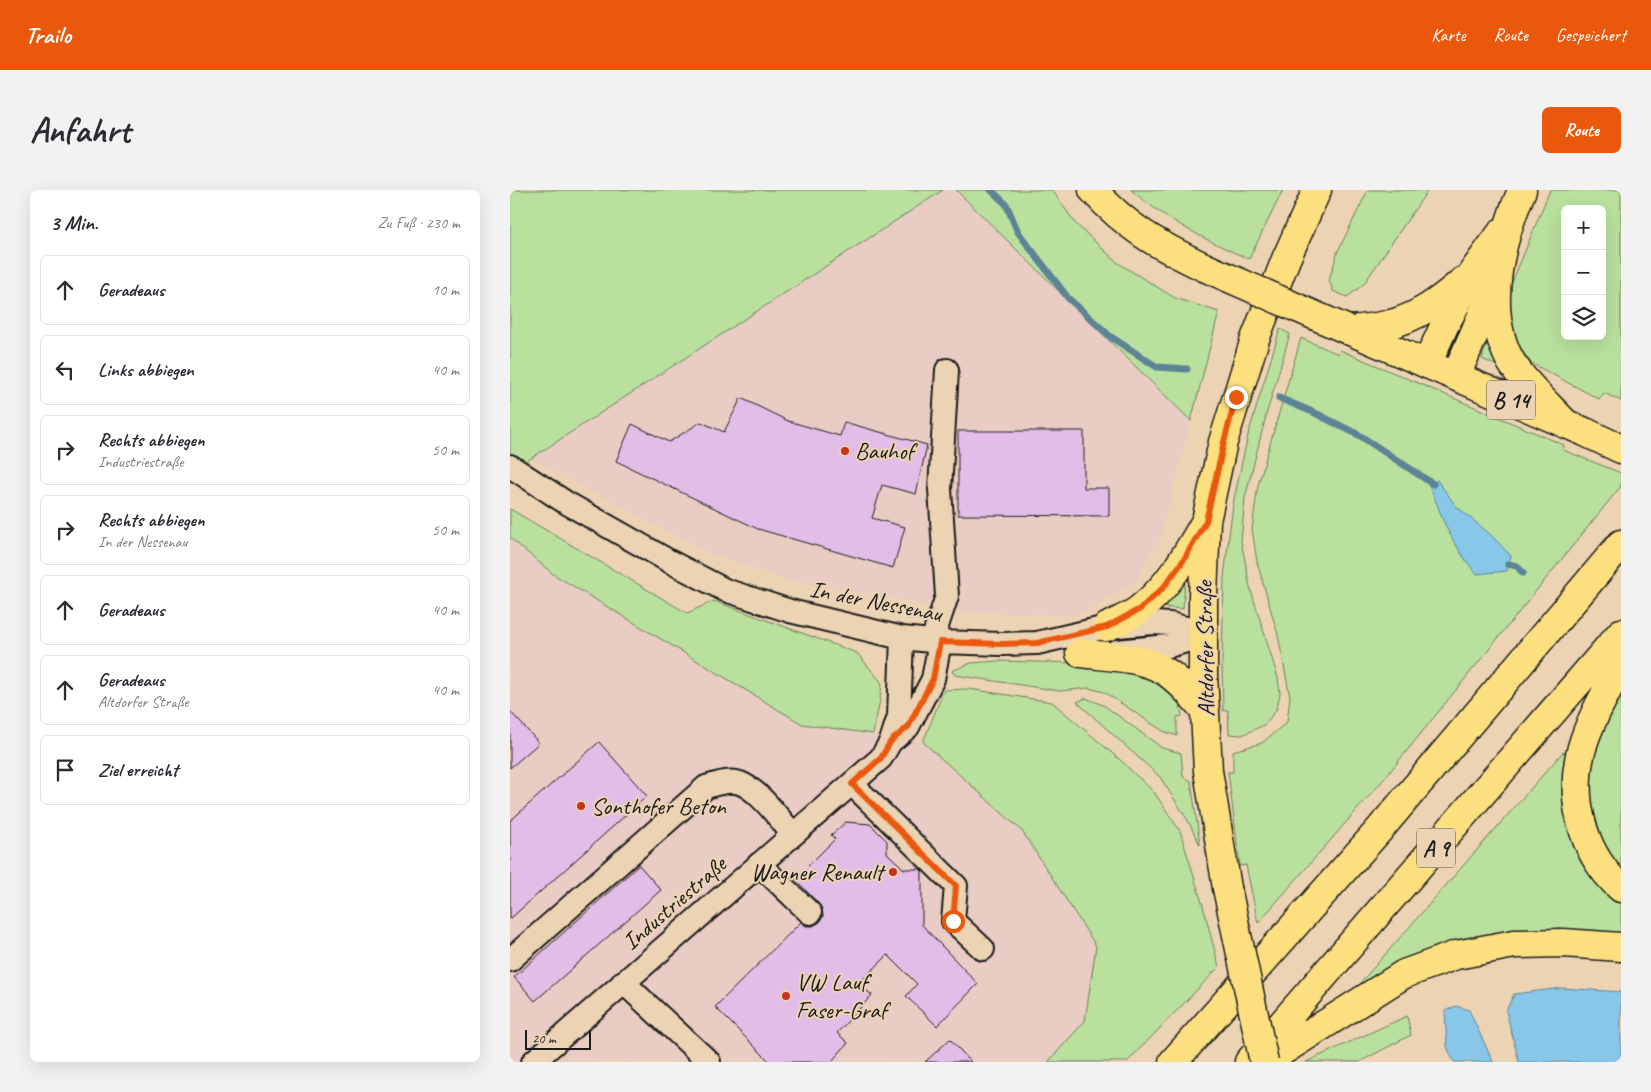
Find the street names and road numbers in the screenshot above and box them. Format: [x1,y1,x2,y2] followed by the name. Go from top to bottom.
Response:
[1487,380,1535,420] road number: B 14
[807,573,947,629] street label: In der Nessenau
[1189,579,1221,717] street label: Altdorfer Straße
[1417,828,1455,868] road number: A 9
[616,848,734,956] street label: Industriestraße

